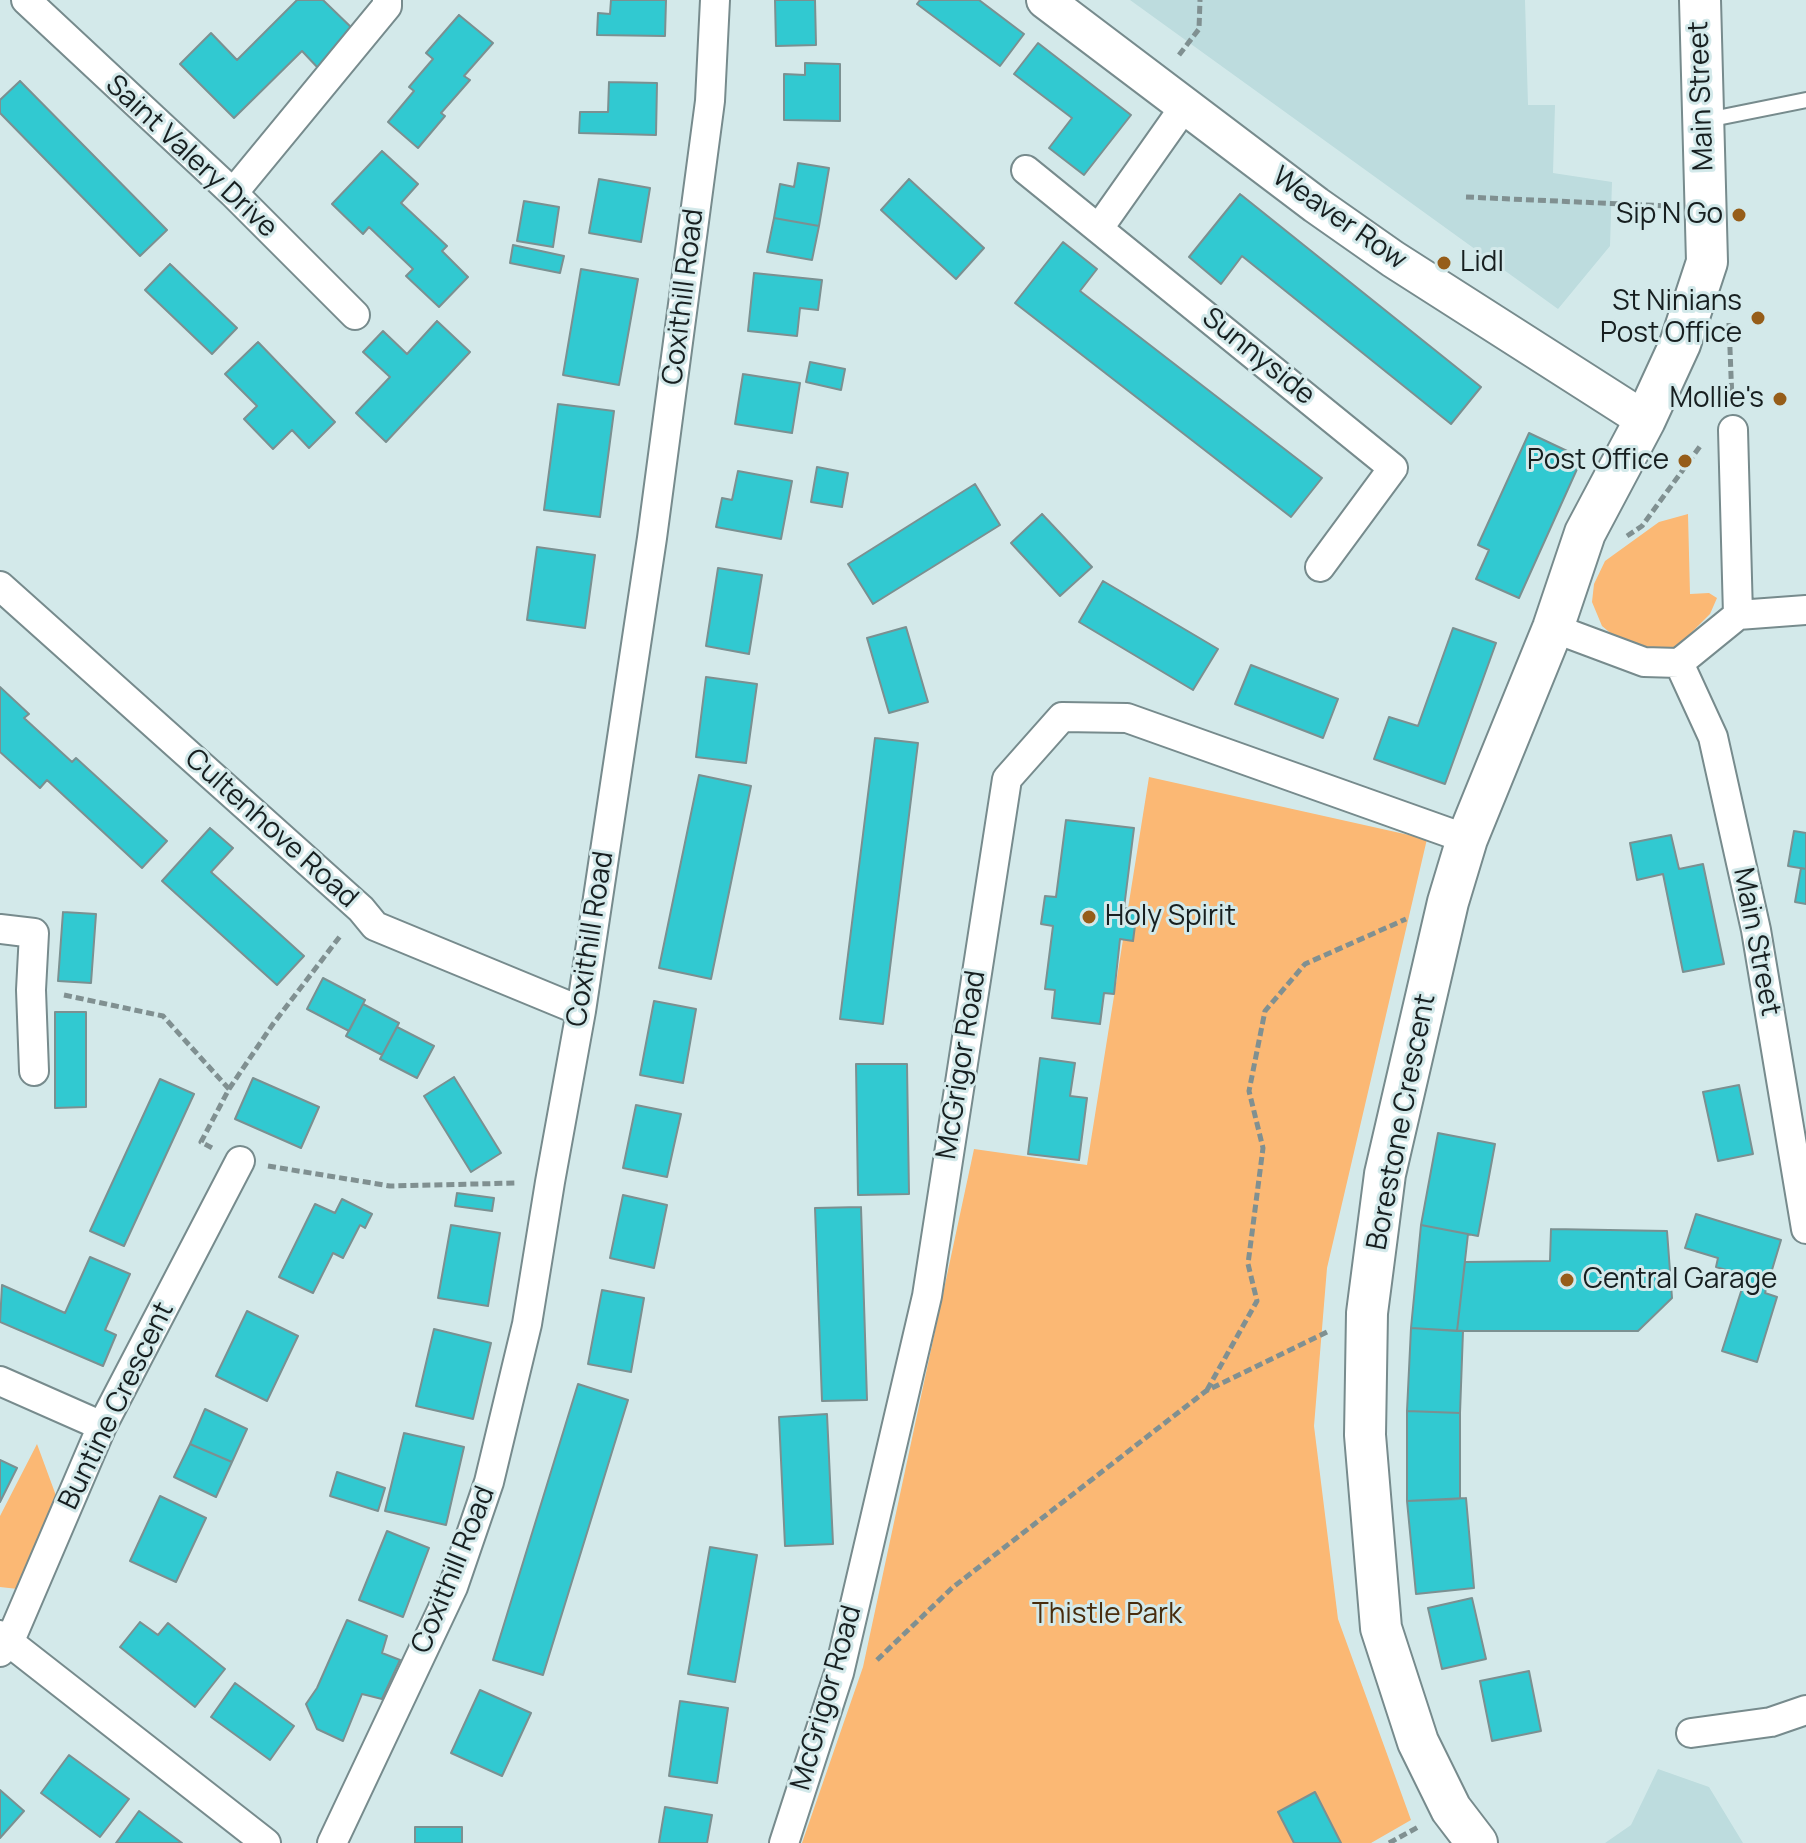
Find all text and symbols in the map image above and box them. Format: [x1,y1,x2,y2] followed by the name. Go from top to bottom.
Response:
[1683,20,1721,172] street label: Main Street
[98,69,284,245] street label: Saint Valery Drive
[1265,160,1413,278] street label: Weaver Row
[1616,198,1723,232] place label: Sip N Go
[1730,206,1748,224] marker: Sip N Go
[657,207,711,387] street label: Coxithill Road
[1460,246,1504,280] place label: Lidl
[1435,254,1453,272] marker: Lidl
[1600,285,1742,351] place label: St Ninians Post Office
[1195,301,1321,413] street label: Sunnyside
[1749,309,1767,327] marker: St Ninians Post Office
[1669,382,1764,416] place label: Mollie's
[1771,390,1789,408] marker: Mollie's
[1527,444,1669,478] place label: Post Office
[1676,452,1694,470] marker: Post Office
[178,743,364,915] street label: Cultenhove Road
[561,849,621,1029] street label: Coxithill Road
[1725,865,1787,1019] street label: Main Street
[1105,900,1236,934] place label: Holy Spirit
[1080,908,1098,926] marker: Holy Spirit
[930,968,994,1162] street label: McGrigor Road
[1361,991,1443,1253] street label: Borestone Crescent
[1583,1263,1777,1297] place label: Central Garage
[1558,1271,1576,1289] marker: Central Garage
[52,1297,182,1515] street label: Buntine Crescent
[405,1482,503,1658] street label: Coxithill Road
[1032,1598,1182,1632] park label: Thistle Park
[785,1602,869,1794] street label: McGrigor Road

